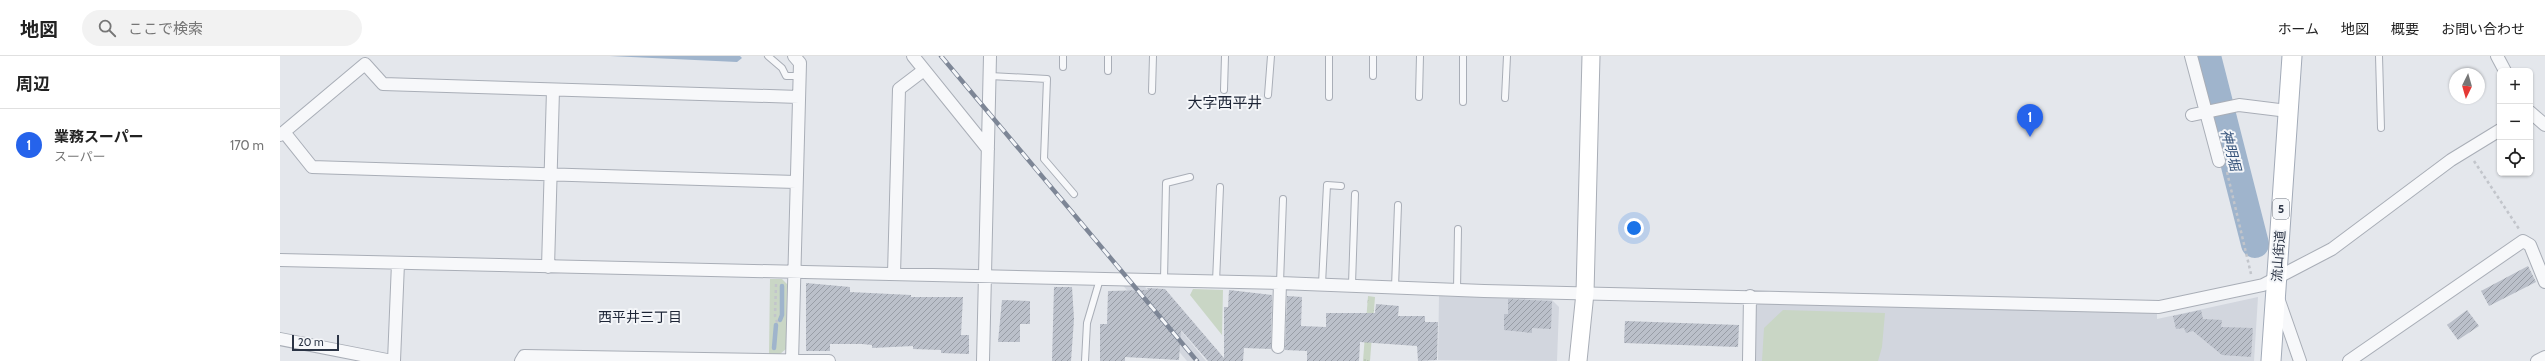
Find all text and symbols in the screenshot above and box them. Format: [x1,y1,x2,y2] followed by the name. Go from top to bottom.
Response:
[82,10,362,46] search box
[96,17,118,39] icon: search
[20,18,58,41] text: 地図
[128,20,203,38] text: ここで検索
[2277,20,2319,38] text: ホーム
[2341,20,2369,38] text: 地図
[2391,20,2419,38] text: 概要
[2441,20,2525,38] text: お問い合わせ
[2449,68,2485,104] north arrow
[2497,68,2533,176] map controls
[2497,68,2533,104] button: +
[16,74,50,94] text: 周辺
[1187,94,1263,112] district label: 大字西平井
[2017,104,2043,137] pin: 1
[2497,104,2533,140] button: −
[2217,127,2245,174] water label: 神明堀
[54,128,144,146] text: 業務スーパー
[27,137,31,153] text: 1
[230,137,264,153] text: 170 m
[2497,140,2533,176] button: locate
[54,148,106,164] text: スーパー
[2273,199,2289,219] road number: 5
[1624,218,1644,238] your location
[2268,229,2288,283] street label: 流山街道
[598,308,682,326] district label: 西平井三丁目
[292,333,339,352] scale bar
[298,335,324,349] text: 20 m

